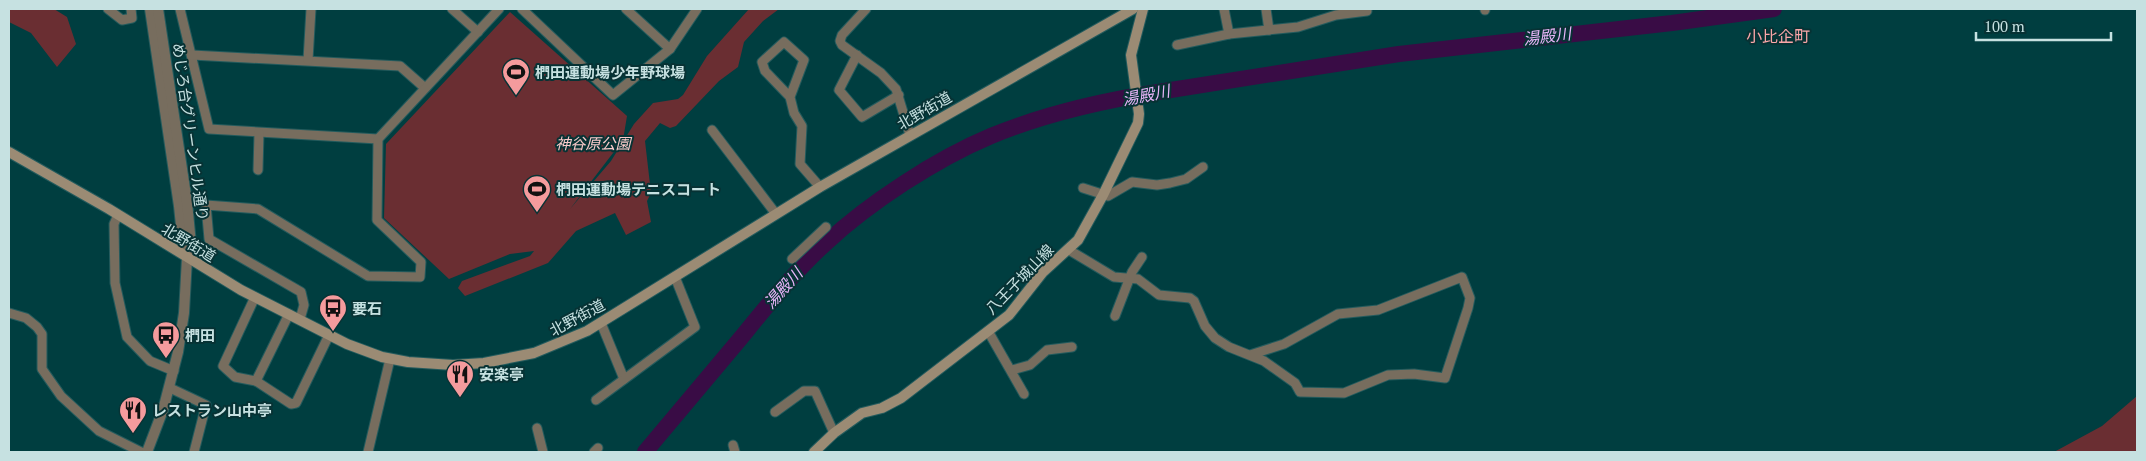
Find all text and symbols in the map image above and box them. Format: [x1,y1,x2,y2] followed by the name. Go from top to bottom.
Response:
[1976,10,2111,42] scale bar
[1984,16,2025,36] text: 100 m
[1522,22,1574,50] water label: 湯殿川
[1746,25,1810,47] district label: 小比企町
[169,42,213,222] street label: めじろ台グリーンヒル通り
[501,57,531,96] sports icon: 椚田運動場少年野球場
[535,62,685,82] place label: 椚田運動場少年野球場
[1120,79,1174,110] water label: 湯殿川
[893,86,955,134] street label: 北野街道
[555,133,632,153] park label: 神谷原公園
[522,174,552,213] sports icon: 椚田運動場テニスコート
[556,179,721,199] place label: 椚田運動場テニスコート
[158,218,220,266] street label: 北野街道
[981,240,1057,318] street label: 八王子城山線
[759,261,809,313] water label: 湯殿川
[318,293,348,332] bus stop icon: 要石
[546,294,608,340] street label: 北野街道
[352,298,382,318] place label: 要石
[151,320,181,359] bus stop icon: 椚田
[185,325,215,345] place label: 椚田
[445,359,475,398] restaurant icon: 安楽亭
[479,364,524,384] place label: 安楽亭
[118,395,148,434] restaurant icon: レストラン山中亭
[152,400,272,420] place label: レストラン山中亭

